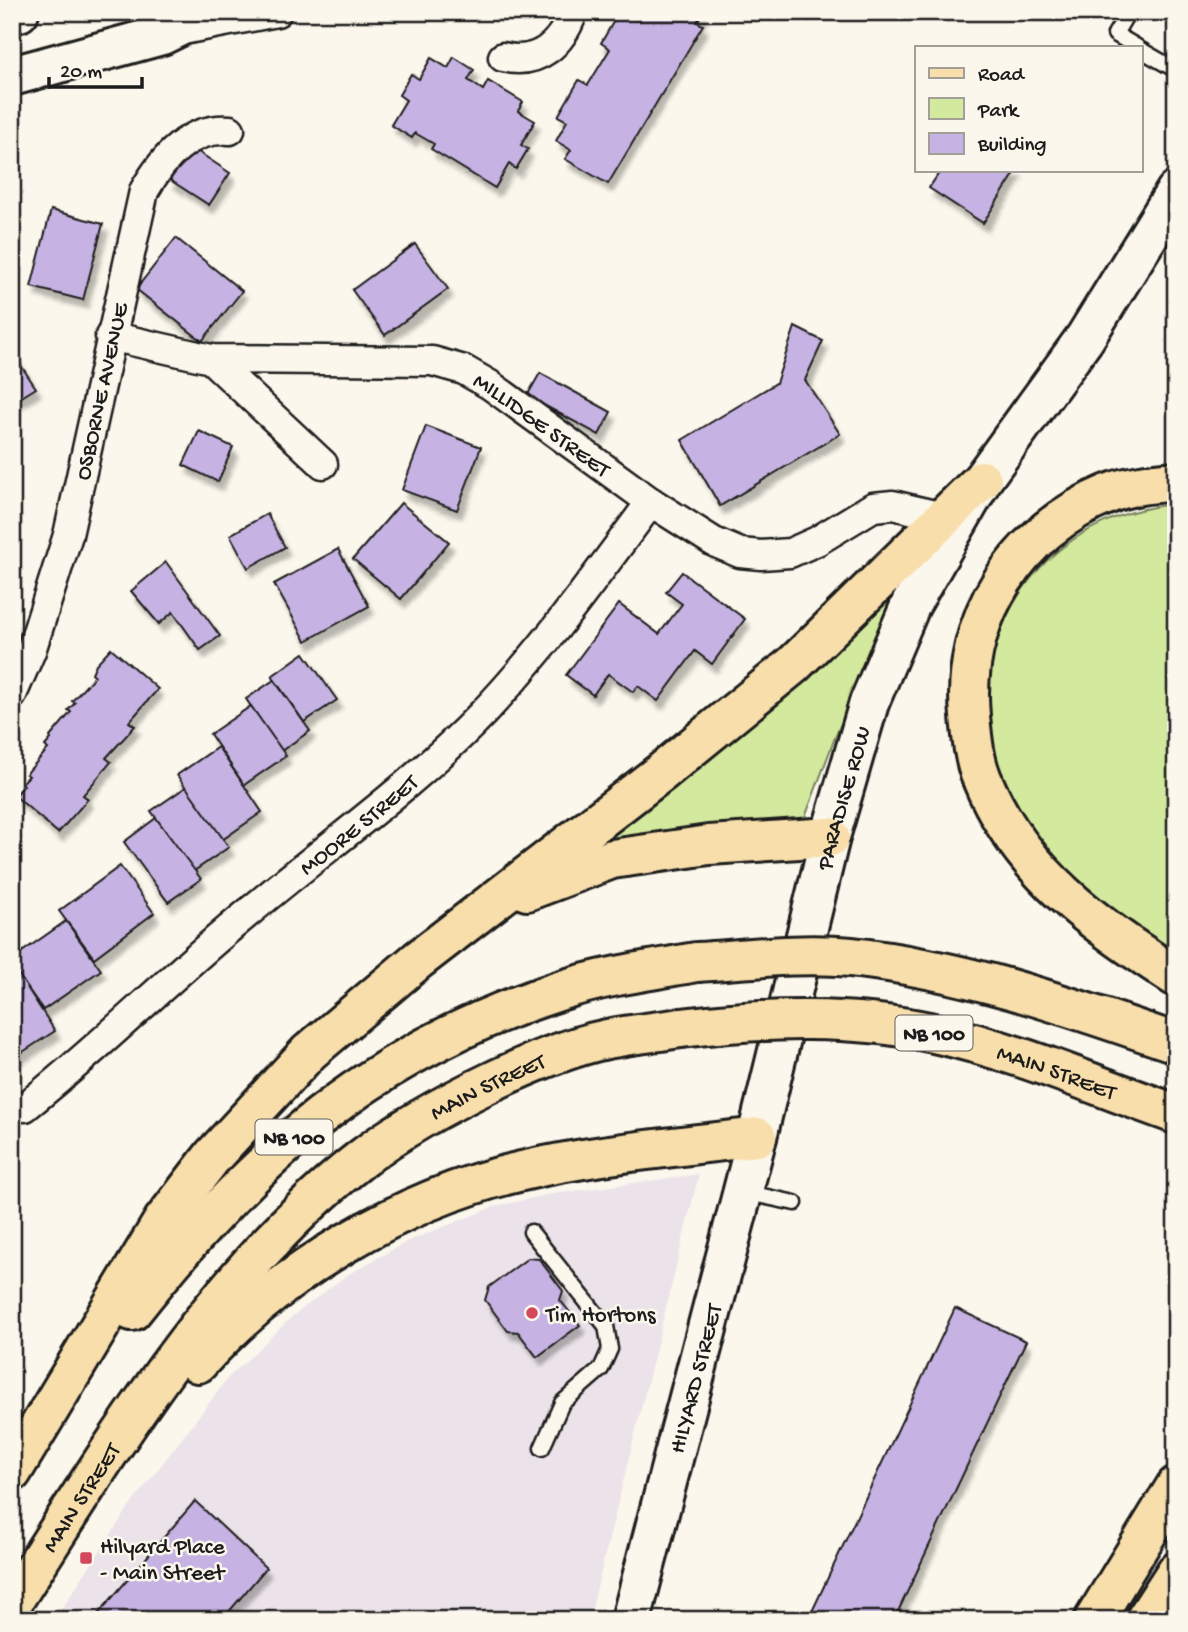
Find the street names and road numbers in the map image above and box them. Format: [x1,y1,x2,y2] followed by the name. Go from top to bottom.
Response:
[71,299,136,483] street label: OSBORNE AVENUE
[468,368,615,485] street label: MILLIDGE STREET
[812,724,879,874] street label: PARADISE ROW
[295,770,426,882] street label: MOORE STREET
[895,1016,972,1050] road number: NB 100
[993,1041,1120,1108] street label: MAIN STREET
[426,1049,551,1128] street label: MAIN STREET
[256,1120,332,1154] road number: NB 100
[665,1300,730,1456] street label: HILYARD STREET
[38,1438,129,1558] street label: MAIN STREET

